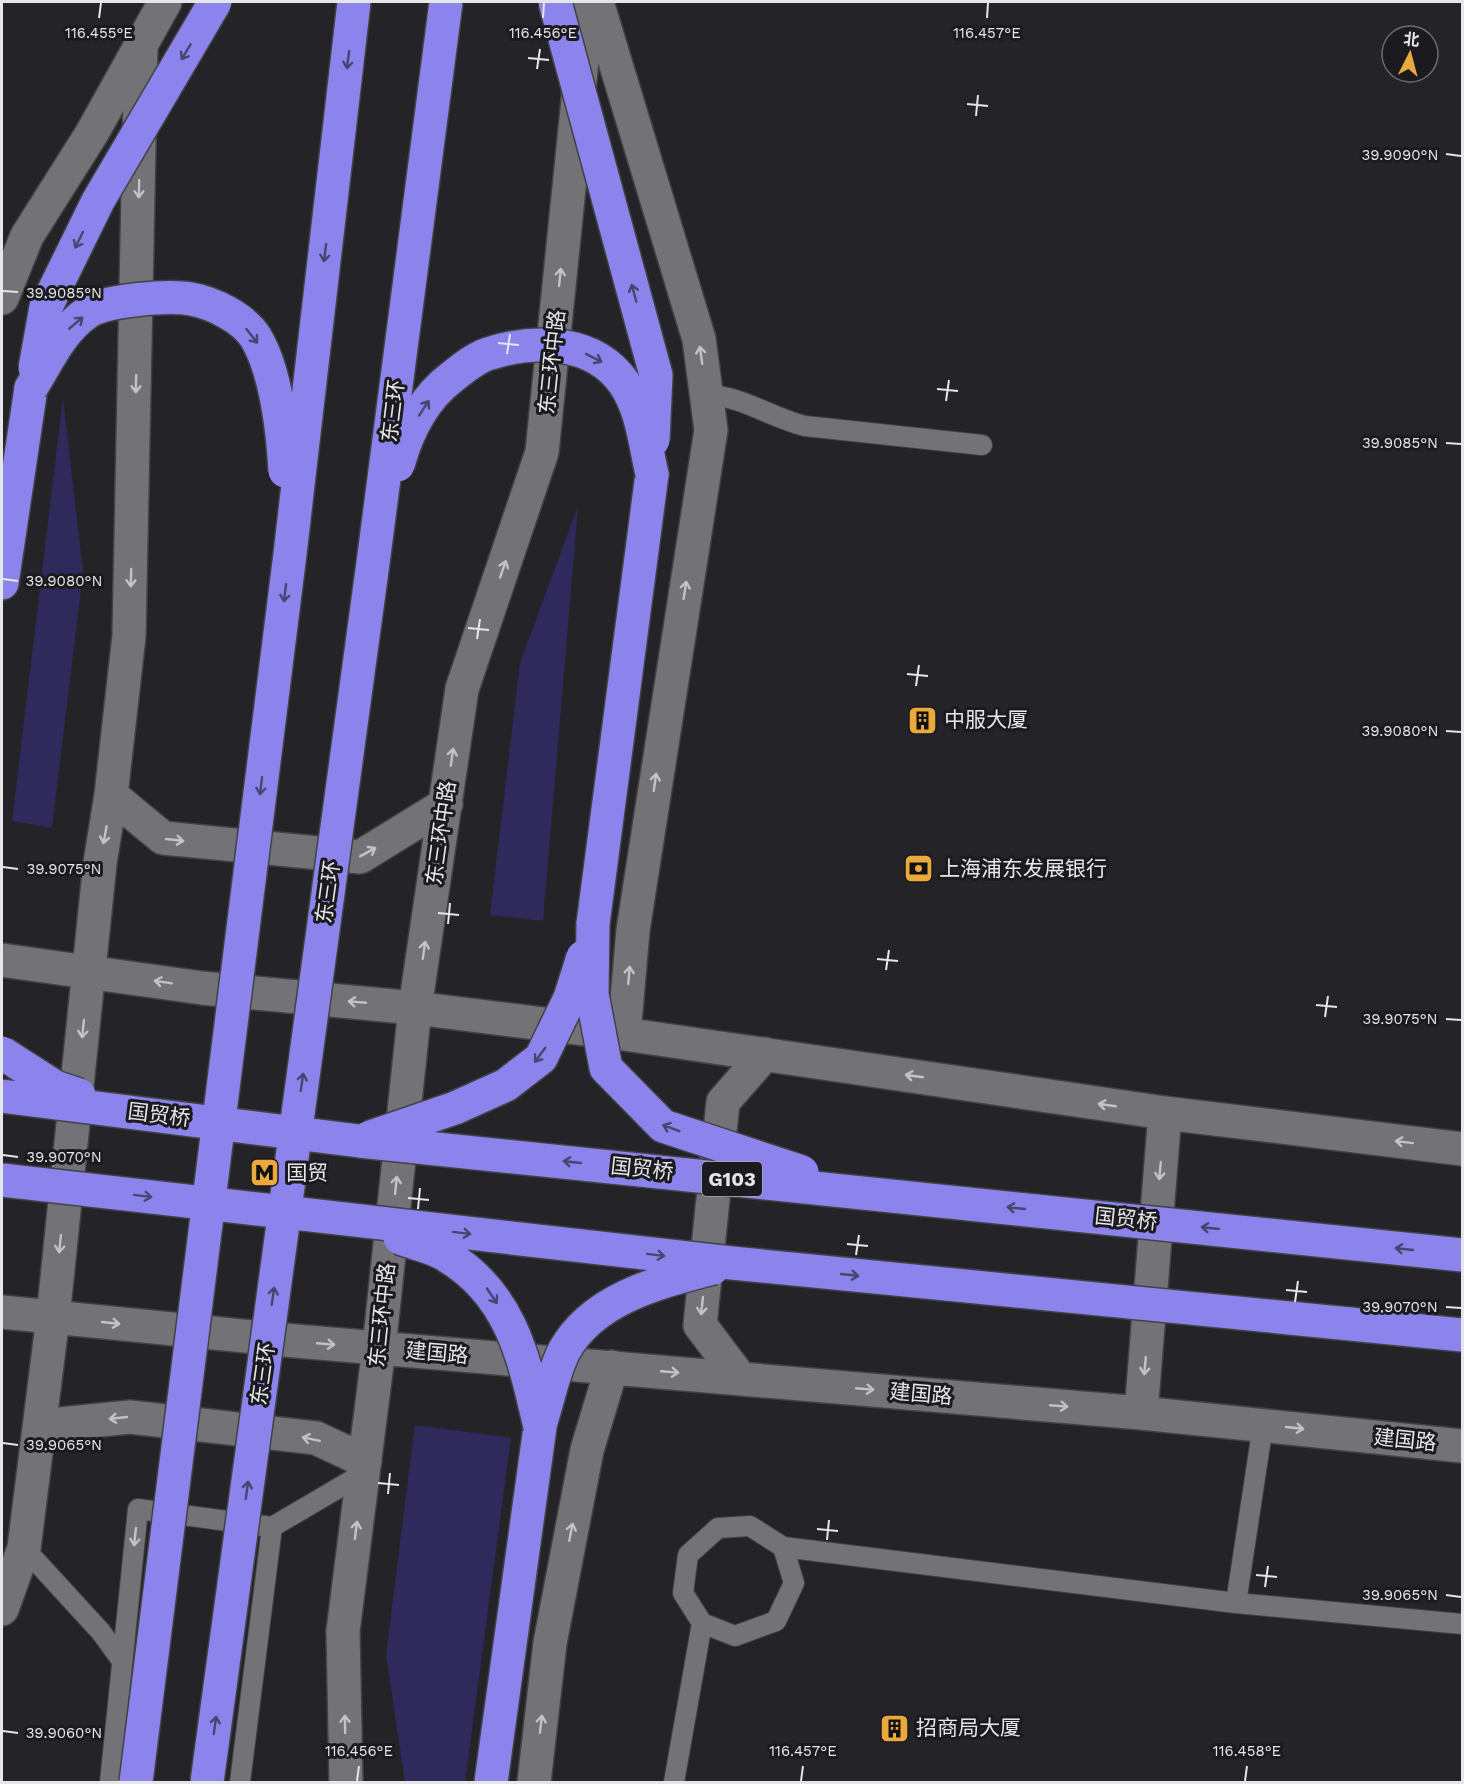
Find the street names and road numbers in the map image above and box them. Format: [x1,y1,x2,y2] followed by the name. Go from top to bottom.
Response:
[534,308,569,415] street label: 东三环中路
[376,378,409,444] street label: 东三环
[421,779,460,887] street label: 东三环中路
[311,859,344,925] street label: 东三环
[126,1098,192,1131] street label: 国贸桥
[609,1153,675,1184] street label: 国贸桥
[702,1162,762,1196] road number: G103
[1093,1203,1159,1234] street label: 国贸桥
[364,1261,399,1368] street label: 东三环中路
[405,1337,470,1368] street label: 建国路
[246,1341,279,1407] street label: 东三环
[889,1378,954,1409] street label: 建国路
[1372,1424,1438,1455] street label: 建国路

